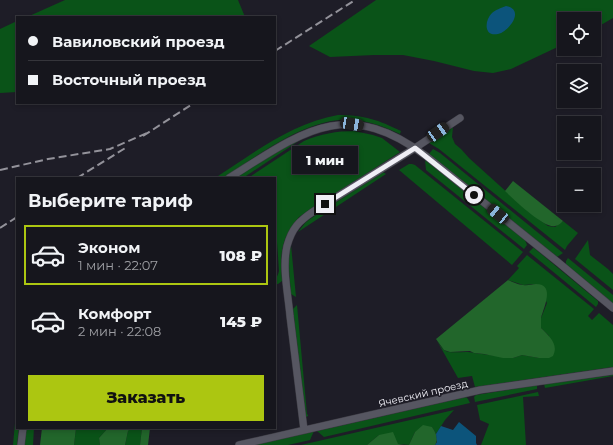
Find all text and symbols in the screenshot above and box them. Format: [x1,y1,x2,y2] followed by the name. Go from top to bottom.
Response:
[557,12,601,212] map controls
[557,12,601,56] button: locate
[52,32,225,51] text: Вавиловский проезд
[557,64,601,108] button: layers
[52,70,206,89] text: Восточный проезд
[339,116,365,132] car
[557,116,601,160] button: +
[425,120,451,144] car
[292,146,358,174] callout: 1 мин
[306,152,344,168] text: 1 мин
[557,168,601,212] button: −
[465,186,483,204] route start
[28,190,193,212] text: Выберите тариф
[316,195,334,213] route end
[485,202,511,226] car
[30,237,66,273] icon: car
[78,238,140,257] text: Эконом
[219,246,262,265] text: 108 ₽
[78,257,158,273] text: 1 мин · 22:07
[30,303,66,339] icon: car
[78,304,151,323] text: Комфорт
[220,312,262,331] text: 145 ₽
[78,323,161,339] text: 2 мин · 22:08
[28,375,264,421] button: Заказать
[377,377,470,410] street label: Ячевский проезд

